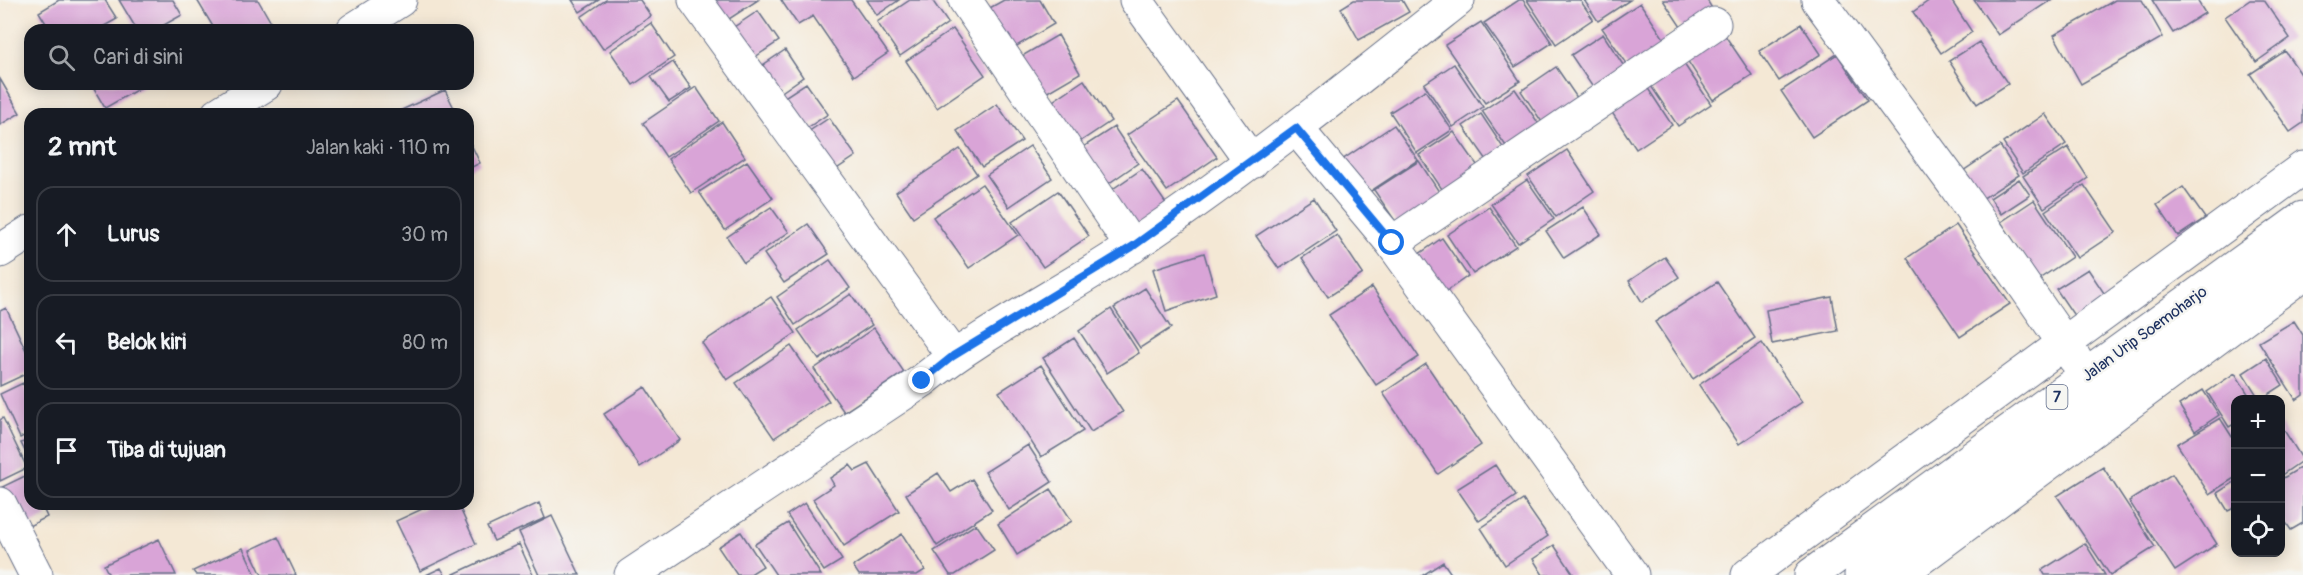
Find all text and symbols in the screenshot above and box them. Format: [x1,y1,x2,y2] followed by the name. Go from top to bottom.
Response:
[24,24,474,90] search box
[45,41,78,74] icon: search
[93,43,183,71] text: Cari di sini
[48,131,116,163] text: 2 mnt
[306,135,450,160] text: Jalan kaki · 110 m
[50,218,83,251] icon: ahead
[107,220,159,248] text: Lurus
[401,222,448,247] text: 30 m
[1378,229,1404,255] route start
[2078,281,2211,386] street label: Jalan Urip Soemoharjo
[50,326,83,359] icon: left
[107,328,186,356] text: Belok kiri
[402,330,448,355] text: 80 m
[908,367,934,393] route end
[2046,385,2068,409] road number: 7
[2231,395,2285,557] map controls
[2231,395,2285,449] button: +
[50,434,83,467] icon: arrive
[107,436,226,464] text: Tiba di tujuan
[2231,449,2285,503] button: −
[2231,503,2285,557] button: locate

